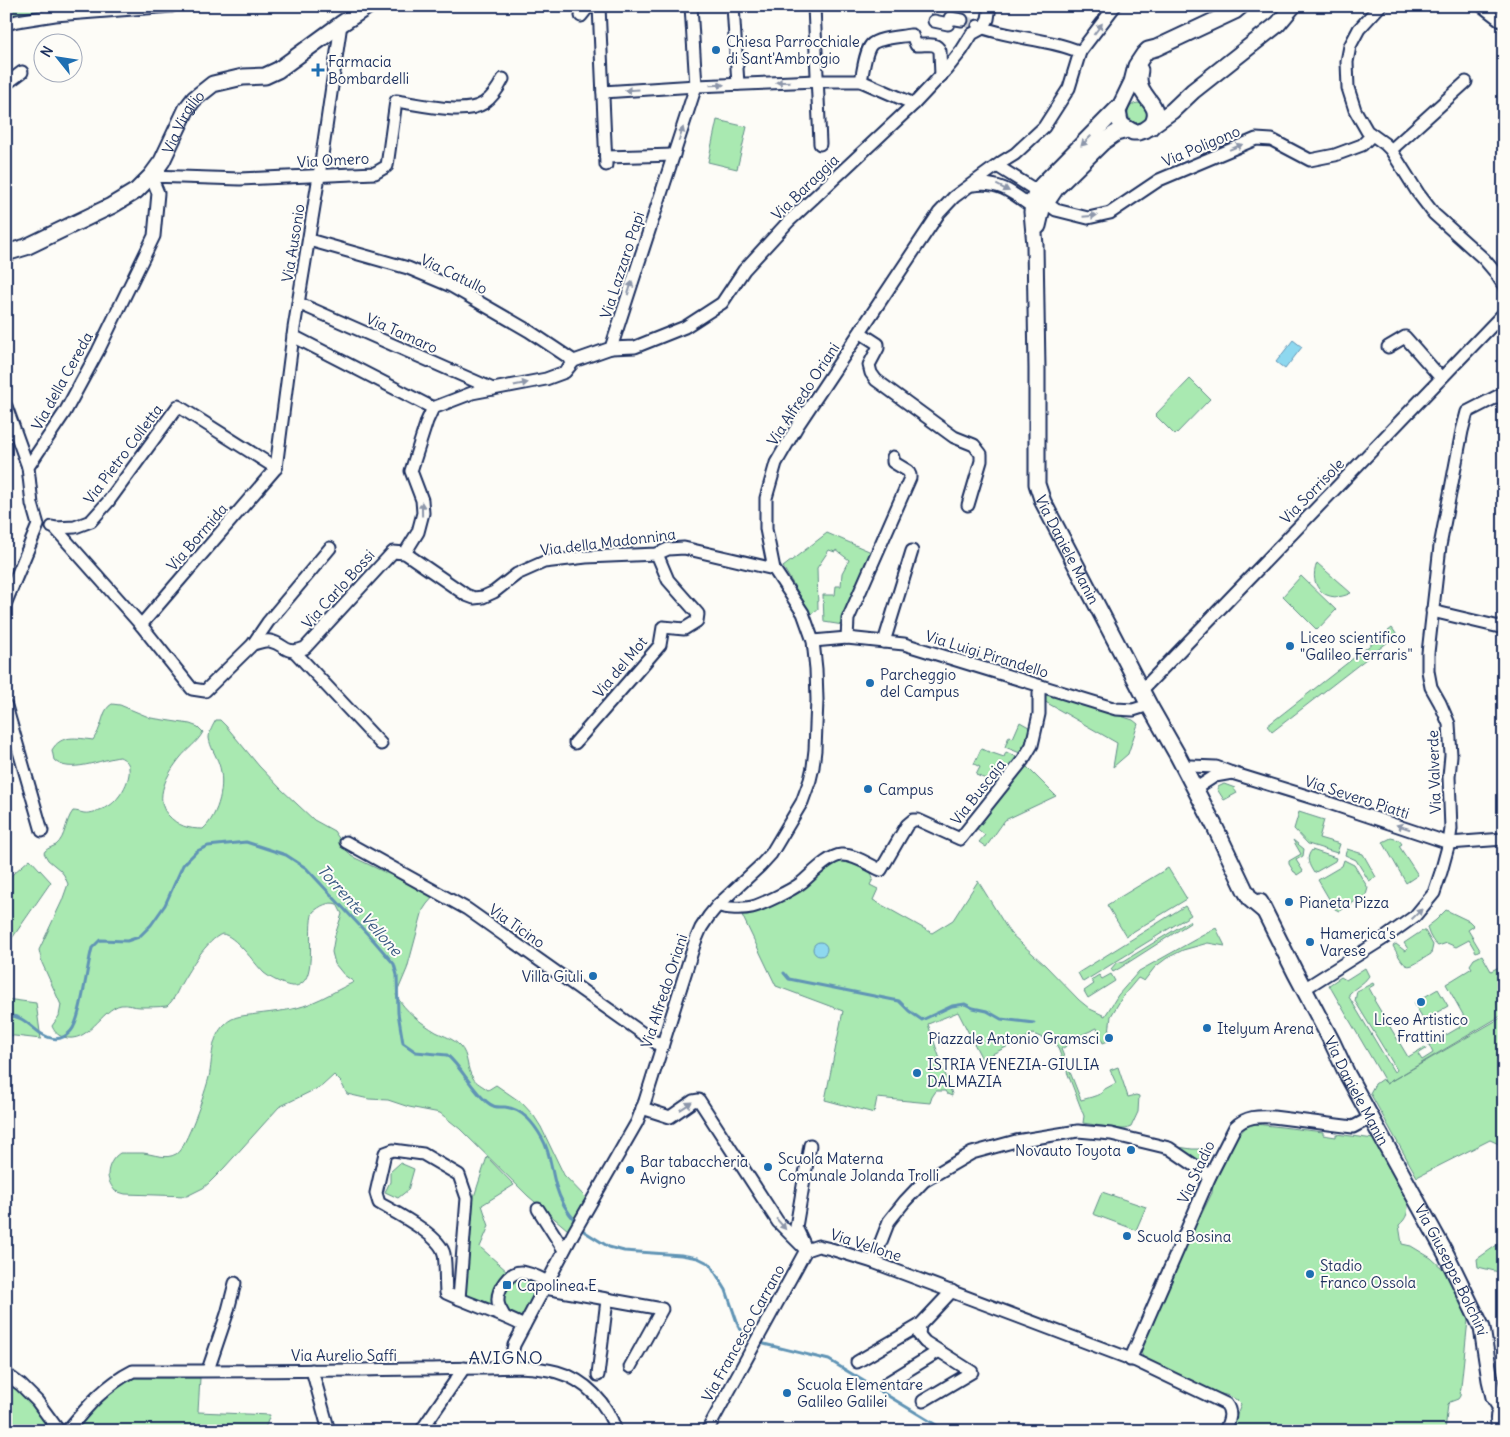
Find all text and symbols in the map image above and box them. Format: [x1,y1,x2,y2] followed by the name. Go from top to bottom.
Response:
[1093,22,1103,36] one-way arrow
[32,32,82,82] north arrow
[726,32,860,68] place label: Chiesa Parrocchiale di Sant'Ambrogio
[37,43,57,60] text: N
[710,44,722,56] marker: Chiesa Parrocchiale di Sant'Ambrogio
[328,52,409,88] place label: Farmacia Bombardelli
[312,64,324,76] marker: Farmacia Bombardelli
[775,78,791,86] one-way arrow
[709,80,725,88] one-way arrow
[157,85,208,156] street label: Via Virgilio
[624,86,640,94] one-way arrow
[1159,121,1243,171] street label: Via Poligono
[677,126,685,141] one-way arrow
[1080,135,1092,147] one-way arrow
[1229,143,1243,151] one-way arrow
[296,149,370,171] street label: Via Omero
[767,150,843,224] street label: Via Baraggia
[995,184,1010,192] one-way arrow
[277,203,309,283] street label: Via Ausonio
[596,209,648,321] street label: Via Lazzaro Papi
[1083,212,1099,220] one-way arrow
[417,250,491,298] street label: Via Catullo
[627,281,635,296] one-way arrow
[363,309,441,357] street label: Via Tamaro
[27,328,97,433] street label: Via della Cereda
[763,339,843,449] street label: Via Alfredo Oriani
[513,379,529,387] one-way arrow
[79,400,167,508] street label: Via Pietro Colletta
[1276,454,1348,528] street label: Via Sorrisole
[1032,492,1104,607] street label: Via Daniele Manin
[163,499,232,575] street label: Via Bormida
[418,500,426,516] one-way arrow
[539,524,677,560] street label: Via della Madonnina
[298,546,378,632] street label: Via Carlo Bossi
[923,626,1051,682] street label: Via Luigi Pirandello
[1300,628,1413,664] place label: Liceo scientifico "Galileo Ferraris"
[589,633,651,701] street label: Via del Mot
[1284,640,1296,652] marker: Liceo scientifico "Galileo Ferraris"
[880,665,960,701] place label: Parcheggio del Campus
[864,677,876,689] marker: Parcheggio del Campus
[1423,730,1445,814] street label: Via Valverde
[946,755,1010,829] street label: Via Buscaja
[1302,771,1412,823] street label: Via Severo Piatti
[878,780,934,799] place label: Campus
[862,783,874,795] marker: Campus
[1395,823,1410,831] one-way arrow
[314,860,407,961] water label: Torrente Vellone
[1299,893,1390,912] place label: Pianeta Pizza
[1283,896,1295,908] marker: Pianeta Pizza
[485,900,549,952] street label: Via Ticino
[1411,908,1423,920] one-way arrow
[1320,924,1396,960] place label: Hamerica's Varese
[637,931,691,1051] street label: Via Alfredo Oriani
[1304,936,1316,948] marker: Hamerica's Varese
[522,967,583,986] place label: Villa Giuli
[587,970,599,982] marker: Villa Giuli
[1415,996,1427,1008] marker: Liceo Artistico Frattini
[1374,1010,1468,1046] place label: Liceo Artistico Frattini
[1217,1019,1315,1038] place label: Itelyum Arena
[1201,1022,1213,1034] marker: Itelyum Arena
[928,1029,1099,1048] place label: Piazzale Antonio Gramsci
[1103,1032,1115,1044] marker: Piazzale Antonio Gramsci
[1321,1032,1394,1149] street label: Via Daniele Manin
[927,1055,1100,1091] place label: ISTRIA VENEZIA-GIULIA DALMAZIA
[911,1067,923,1079] marker: ISTRIA VENEZIA-GIULIA DALMAZIA
[680,1101,693,1111] one-way arrow
[1173,1138,1219,1206] street label: Via Stadio
[1015,1141,1121,1160] place label: Novauto Toyota
[1125,1144,1137,1156] marker: Novauto Toyota
[778,1149,939,1185] place label: Scuola Materna Comunale Jolanda Trolli
[640,1152,749,1188] place label: Bar tabaccheria Avigno
[762,1161,774,1173] marker: Scuola Materna Comunale Jolanda Trolli
[624,1164,636,1176] marker: Bar tabaccheria Avigno
[1411,1201,1492,1336] street label: Via Giuseppe Bolchini
[775,1217,786,1230] one-way arrow
[828,1225,904,1265] street label: Via Vellone
[1137,1227,1232,1246] place label: Scuola Bosina
[1121,1230,1133,1242] marker: Scuola Bosina
[1320,1256,1417,1292] place label: Stadio Franco Ossola
[697,1261,789,1405] street label: Via Francesco Carrano
[1304,1268,1316,1280] marker: Stadio Franco Ossola
[517,1276,597,1295] place label: Capolinea E
[501,1279,513,1291] marker: Capolinea E
[291,1346,397,1365] street label: Via Aurelio Saffi
[468,1346,544,1369] district label: AVIGNO
[797,1375,923,1411] place label: Scuola Elementare Galileo Galilei
[781,1387,793,1399] marker: Scuola Elementare Galileo Galilei

